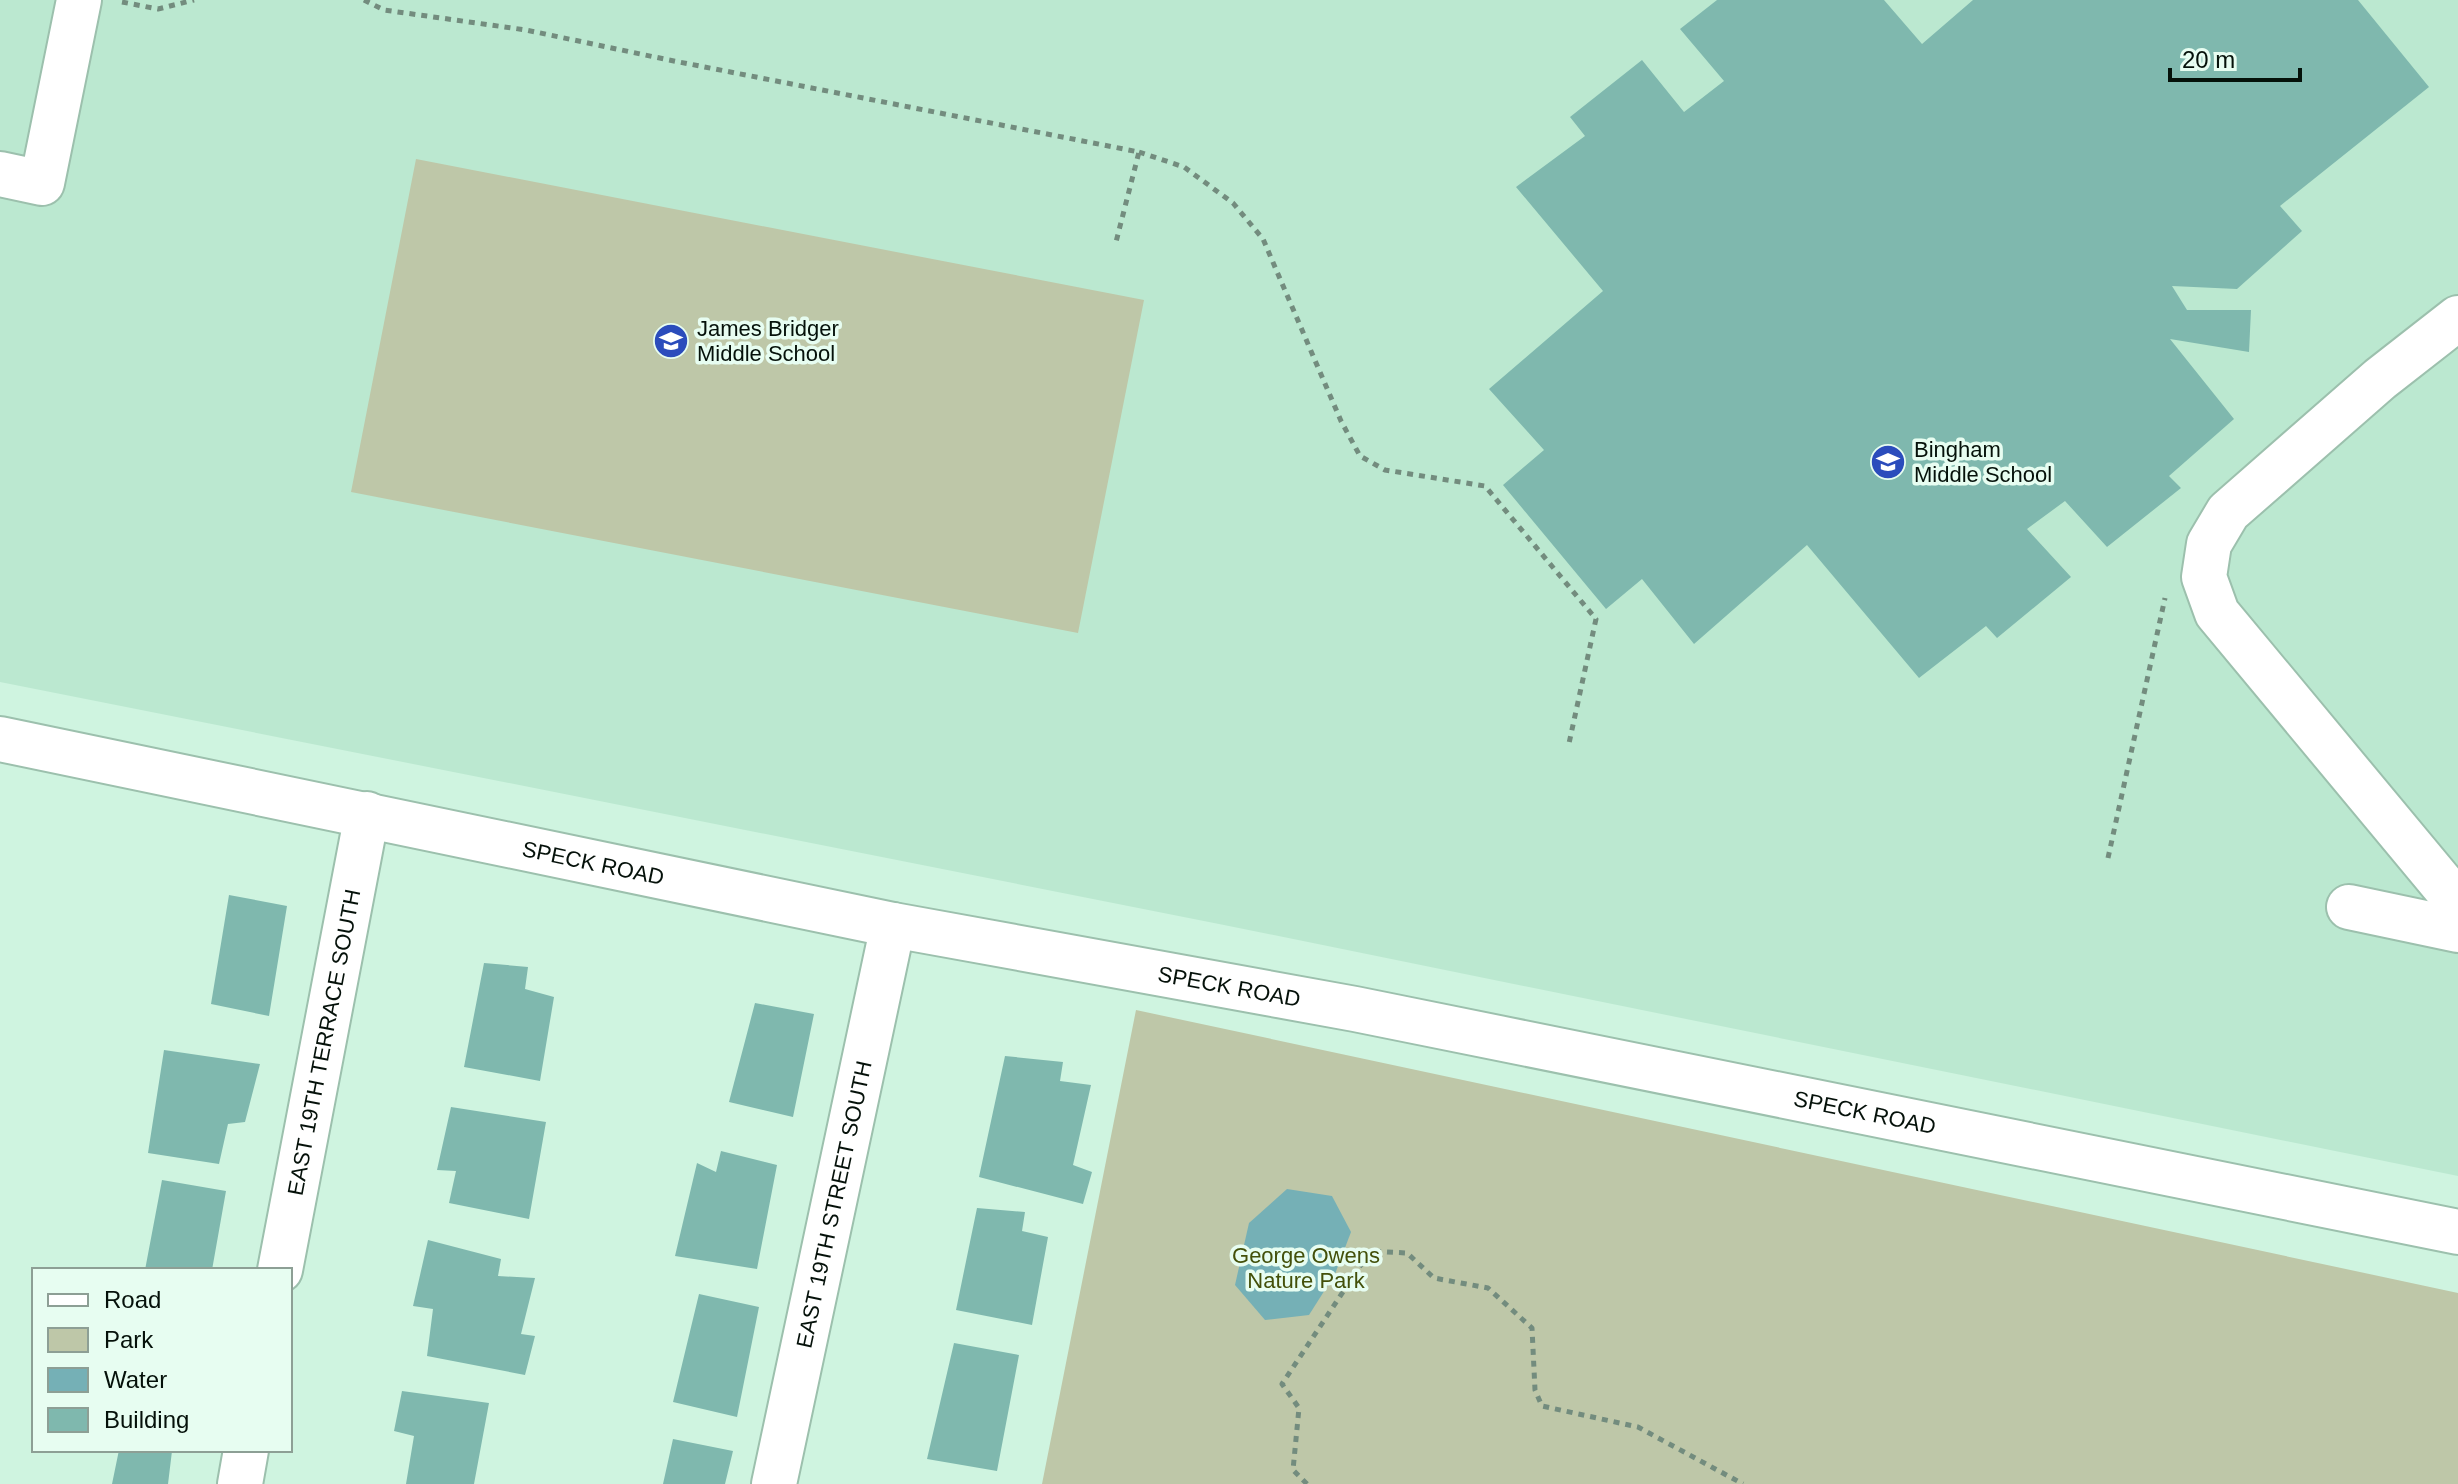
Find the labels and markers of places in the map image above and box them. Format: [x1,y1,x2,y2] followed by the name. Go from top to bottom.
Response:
[697,316,839,366] place label: James Bridger Middle School
[652,322,690,360] school or university icon: James Bridger Middle School
[1914,437,2052,487] place label: Bingham Middle School
[1869,443,1907,481] school or university icon: Bingham Middle School

